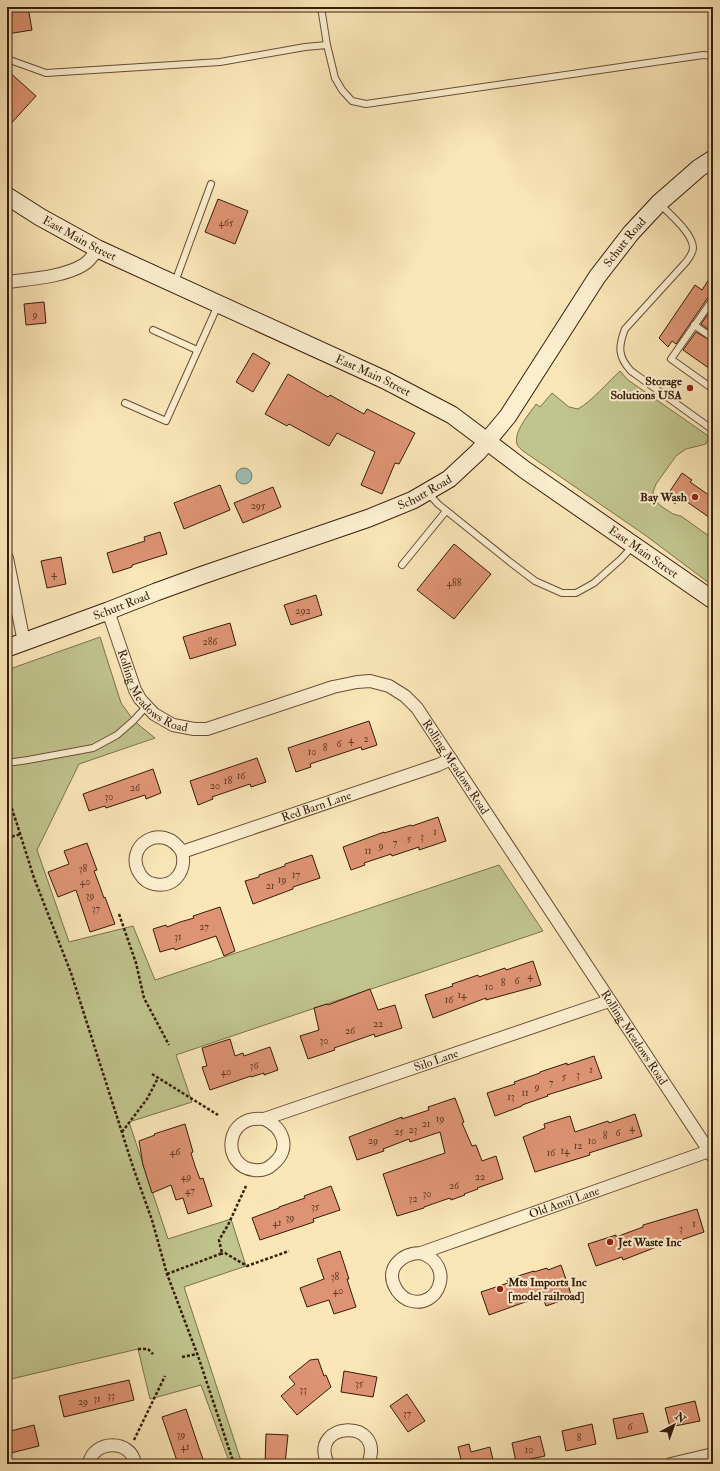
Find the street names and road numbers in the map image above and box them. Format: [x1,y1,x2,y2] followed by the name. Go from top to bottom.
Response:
[40,213,119,264] street label: East Main Street
[601,215,650,270] street label: Schutt Road
[333,351,413,400] street label: East Main Street
[396,472,455,513] street label: Schutt Road
[606,523,681,582] street label: East Main Street
[91,588,152,624] street label: Schutt Road
[114,647,189,736] street label: Rolling Meadows Road
[419,717,492,817] street label: Rolling Meadows Road
[280,788,353,826] street label: Red Barn Lane
[597,987,670,1088] street label: Rolling Meadows Road
[412,1046,460,1075] street label: Silo Lane
[527,1183,602,1222] street label: Old Anvil Lane

